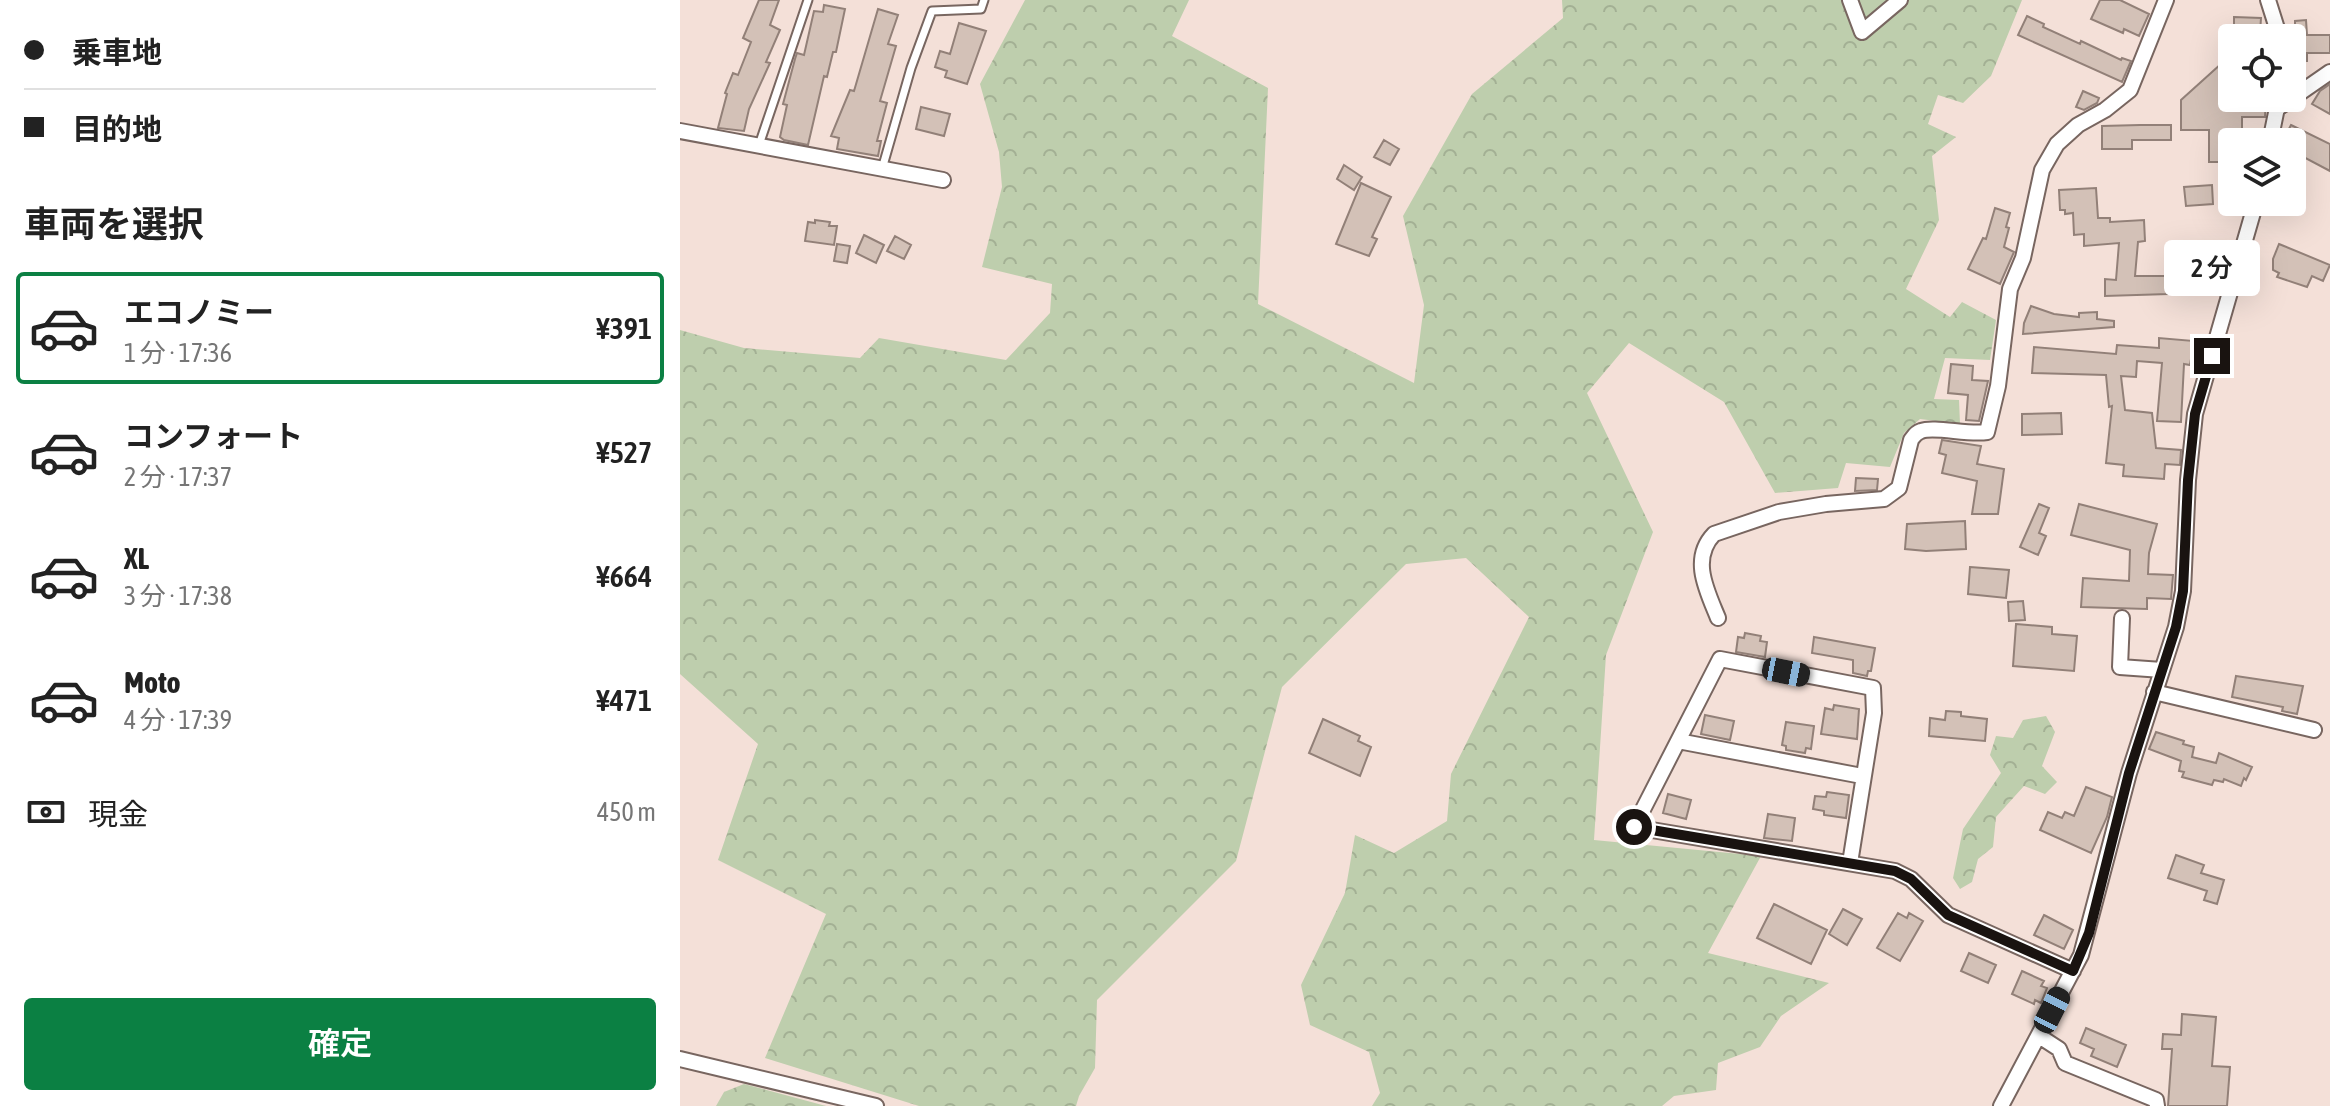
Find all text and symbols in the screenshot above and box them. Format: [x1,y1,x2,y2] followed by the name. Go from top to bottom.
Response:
[2218,24,2306,216] map controls
[2218,24,2306,112] button: locate
[72,35,162,69] text: 乗車地
[72,112,162,146] text: 目的地
[2218,128,2306,216] button: layers
[24,203,204,245] text: 車両を選択
[2164,240,2260,296] callout: 2 分
[2191,253,2233,283] text: 2 分
[28,292,100,364] icon: car
[124,295,274,329] text: エコノミー
[596,311,652,345] text: ¥391
[124,338,232,368] text: 1 分 · 17:36
[2194,338,2230,374] route end
[28,416,100,488] icon: car
[124,419,303,453] text: コンフォート
[596,435,652,469] text: ¥527
[124,462,232,492] text: 2 分 · 17:37
[28,540,100,612] icon: car
[124,541,149,575] text: XL
[596,559,652,593] text: ¥664
[124,581,232,611] text: 3 分 · 17:38
[1760,656,1812,688] car
[28,664,100,736] icon: car
[124,665,181,699] text: Moto
[596,683,652,717] text: ¥471
[124,705,232,735] text: 4 分 · 17:39
[24,790,68,834] icon: cash
[88,797,148,831] text: 現金
[597,797,656,827] text: 450 m
[1616,809,1652,845] route start
[2030,983,2074,1037] car
[24,998,656,1090] button: 確定

